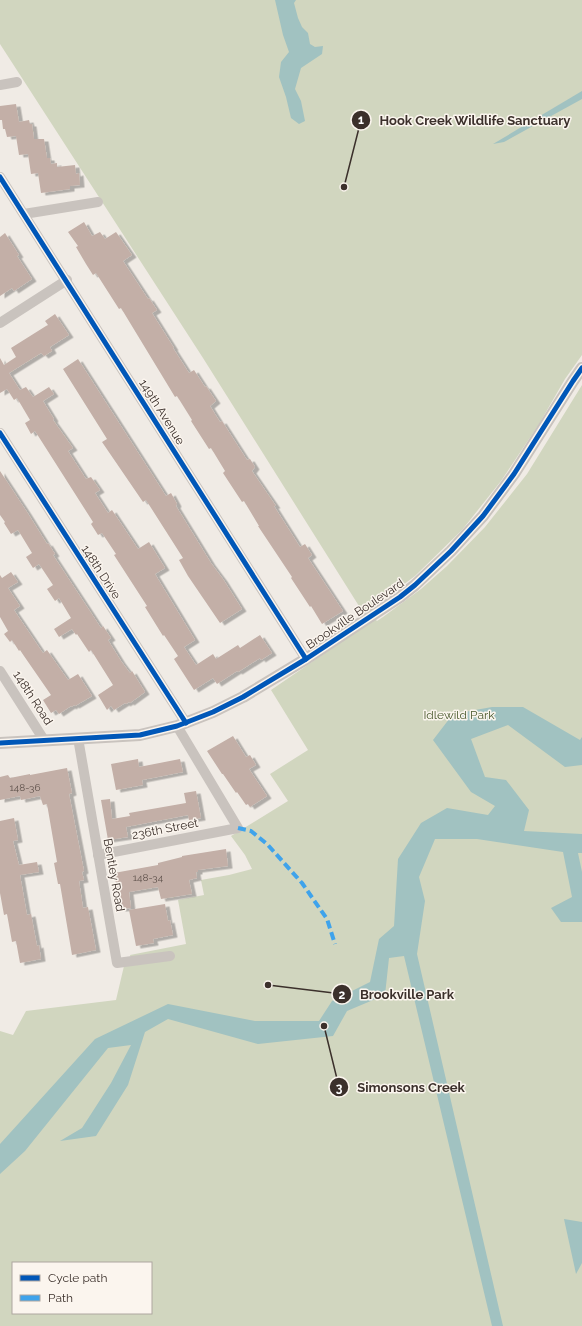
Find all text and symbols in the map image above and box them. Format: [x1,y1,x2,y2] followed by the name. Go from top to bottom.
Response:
[351,107,579,132] callout: Hook Creek Wildlife Sanctuary
[358,113,364,127] text: 1
[380,113,570,128] text: Hook Creek Wildlife Sanctuary
[136,377,188,447] street label: 149th Avenue
[78,542,124,602] street label: 148th Drive
[303,576,407,652] street label: Brookville Boulevard
[10,668,56,728] street label: 148th Road
[423,708,495,722] park label: Idlewild Park
[10,782,40,793] house number: 148-36
[131,816,199,842] street label: 236th Street
[101,837,127,913] street label: Bentley Road
[133,872,164,883] house number: 148-34
[332,982,462,1007] callout: Brookville Park
[360,987,455,1002] text: Brookville Park
[339,988,346,1002] text: 2
[329,1075,473,1100] callout: Simonsons Creek
[357,1080,465,1095] text: Simonsons Creek
[336,1081,343,1095] text: 3
[12,1262,152,1314] legend
[48,1271,107,1285] text: Cycle path
[48,1291,73,1305] text: Path

